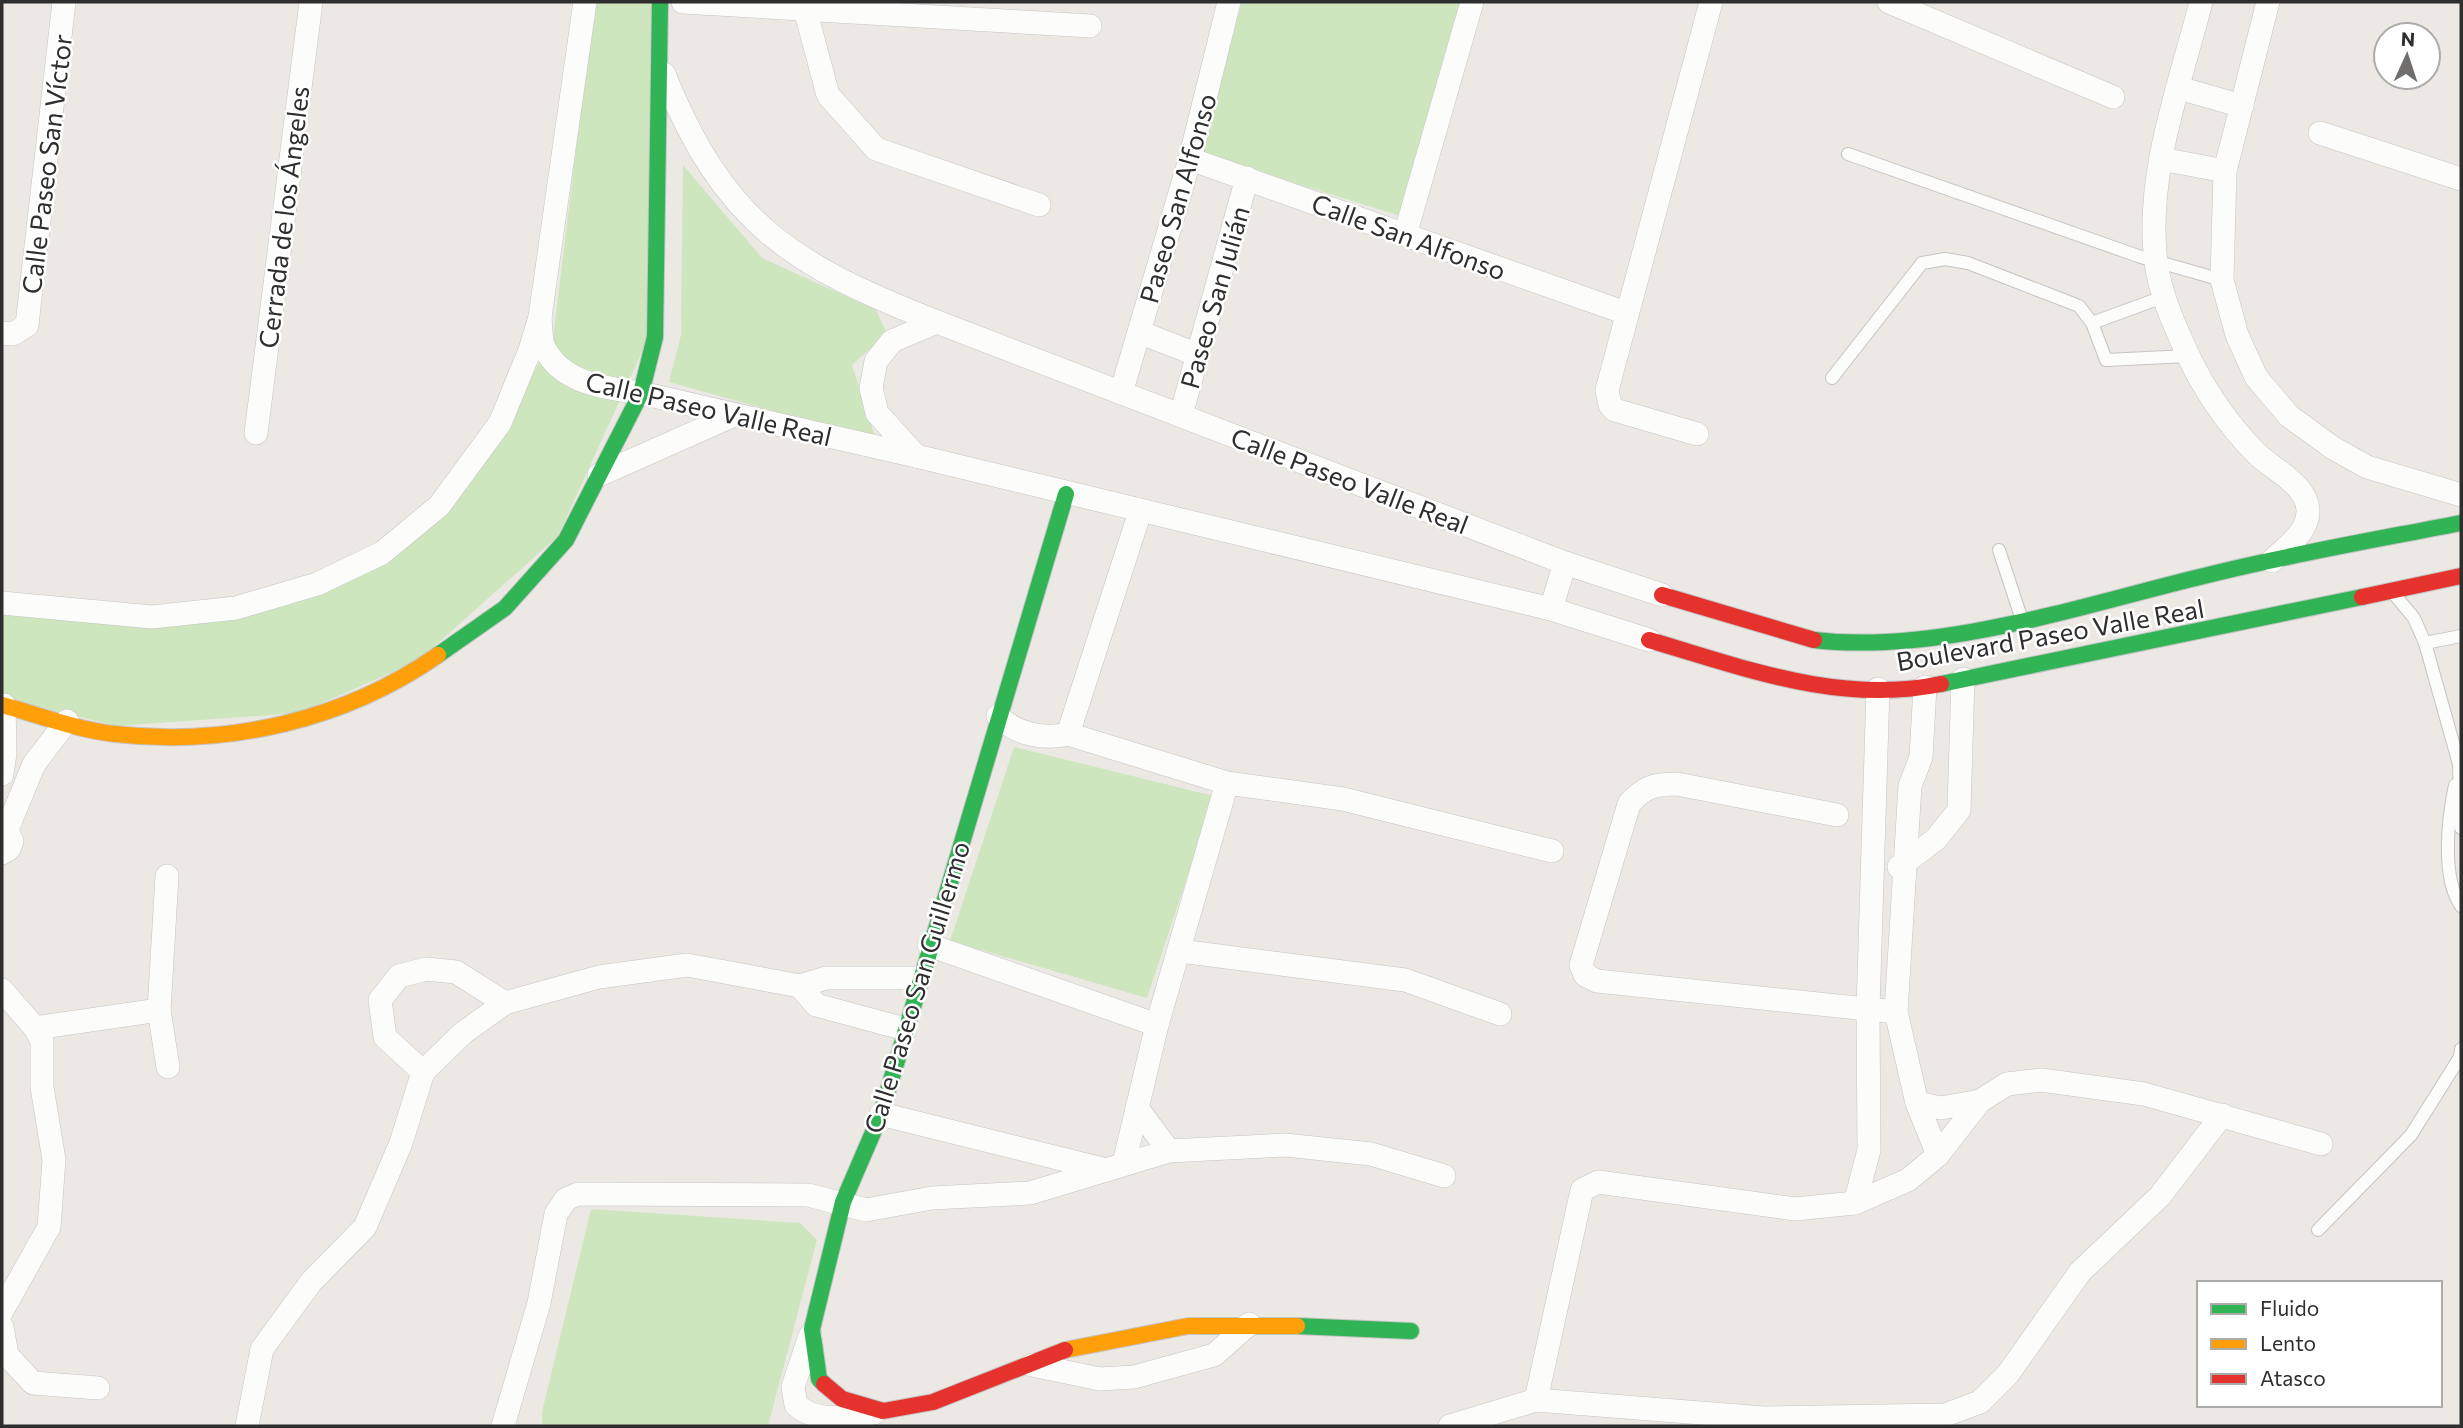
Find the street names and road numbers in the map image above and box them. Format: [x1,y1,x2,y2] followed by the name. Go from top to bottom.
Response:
[15,32,77,296] street label: Calle Paseo San Víctor
[252,84,314,350] street label: Cerrada de los Ángeles
[1132,90,1222,306] street label: Paseo San Alfonso
[1308,187,1510,285] street label: Calle San Alfonso
[1173,202,1255,392] street label: Paseo San Julián
[583,365,835,451] street label: Calle Paseo Valle Real
[1227,420,1473,540] street label: Calle Paseo Valle Real
[1894,592,2206,676] street label: Boulevard Paseo Valle Real
[857,837,975,1137] street label: Calle Paseo San Guillermo

